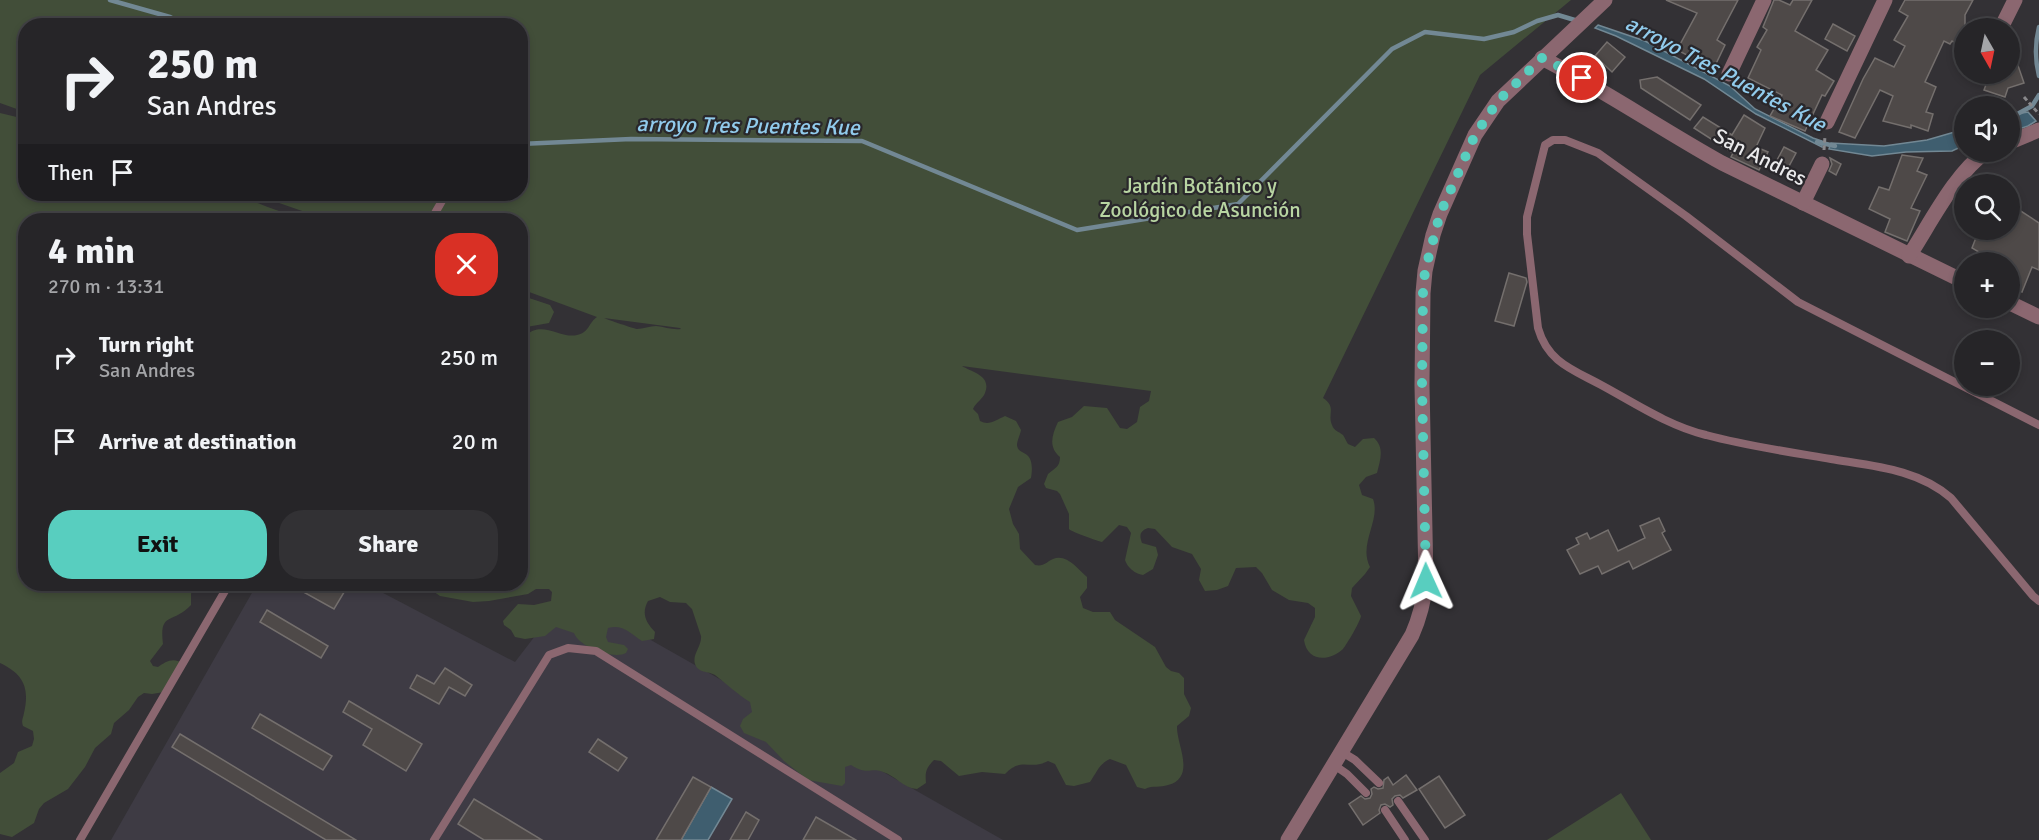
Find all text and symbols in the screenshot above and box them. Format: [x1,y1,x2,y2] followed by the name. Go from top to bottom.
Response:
[1621,9,1831,138] water label: arroyo Tres Puentes Kue
[1954,18,2020,84] north arrow
[1954,18,2020,396] map controls
[147,39,258,90] text: 250 m
[48,42,126,120] icon: right
[1556,52,1607,103] pin
[1565,61,1598,94] icon: arrive
[147,90,277,123] text: San Andres
[1954,96,2020,162] button: sound
[636,110,861,141] water label: arroyo Tres Puentes Kue
[1709,123,1811,191] street label: San Andres
[106,156,139,189] icon: arrive
[48,159,94,186] text: Then
[1099,173,1301,223] park label: Jardín Botánico y Zoológico de Asunción
[1954,174,2020,240] button: search
[48,229,135,274] text: 4 min
[435,233,498,296] button: close
[1954,252,2020,318] button: +
[48,274,164,299] text: 270 m · 13:31
[1954,330,2020,396] button: −
[99,331,194,358] text: Turn right
[48,341,81,374] icon: right
[440,344,498,371] text: 250 m
[99,358,195,383] text: San Andres
[48,425,81,458] icon: arrive
[99,428,296,455] text: Arrive at destination
[452,428,498,455] text: 20 m
[48,510,267,579] button: Exit
[279,510,498,579] button: Share
[1394,549,1458,613] position arrow

